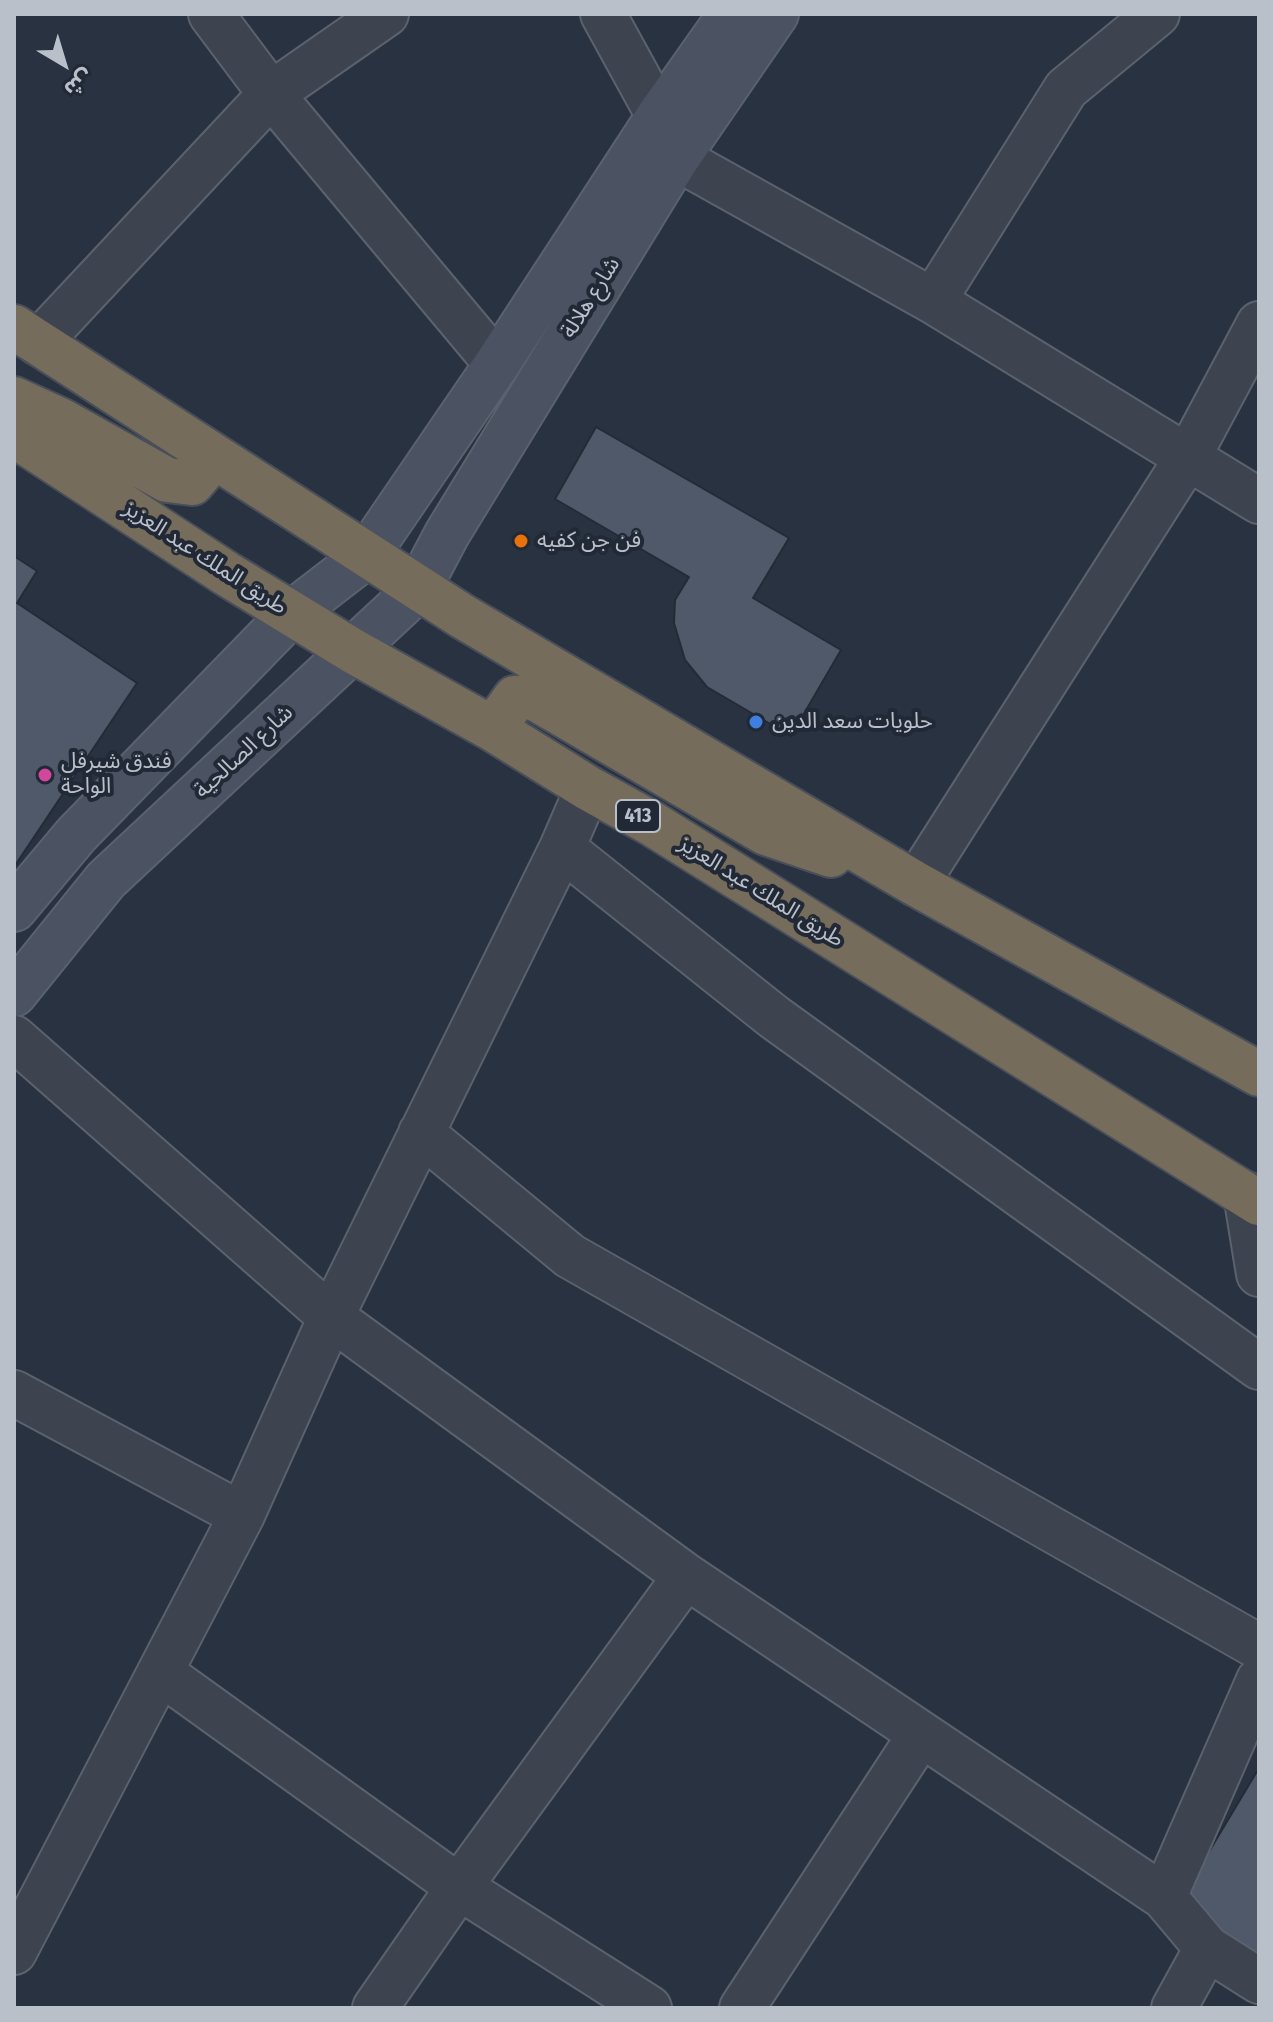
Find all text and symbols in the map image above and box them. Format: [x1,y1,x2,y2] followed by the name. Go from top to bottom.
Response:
[24,24,104,104] north arrow
[59,63,99,103] text: ش
[556,253,626,343] street label: شارع هلالة
[118,495,292,621] street label: طريق الملك عبد العزيز
[537,528,641,554] place label: فن جن كفيه
[512,532,530,550] marker: فن جن كفيه
[189,700,299,804] street label: شارع الصالحية
[772,709,933,735] place label: حلويات سعد الدين
[747,713,765,731] marker: حلويات سعد الدين
[61,749,172,800] place label: فندق شيرفل الواحة
[36,766,54,784] marker: فندق شيرفل الواحة
[616,800,660,832] road number: 413
[674,831,848,953] street label: طريق الملك عبد العزيز

